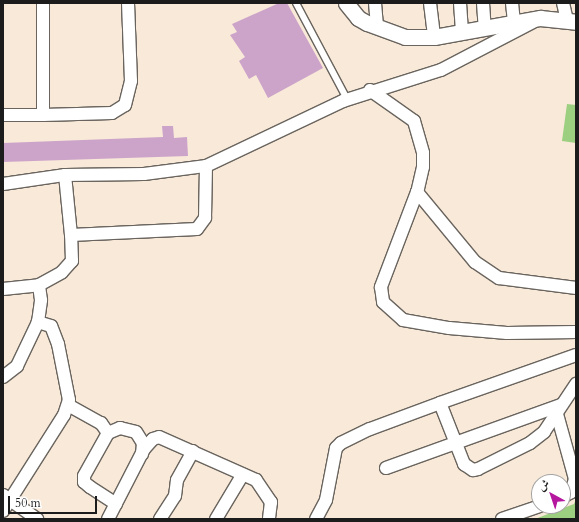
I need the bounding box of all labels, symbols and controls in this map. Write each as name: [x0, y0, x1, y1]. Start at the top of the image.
north arrow: [531, 474, 571, 514]
text: ش: [535, 476, 553, 494]
scale bar: [10, 488, 99, 514]
text: 50 m: [15, 495, 41, 511]

